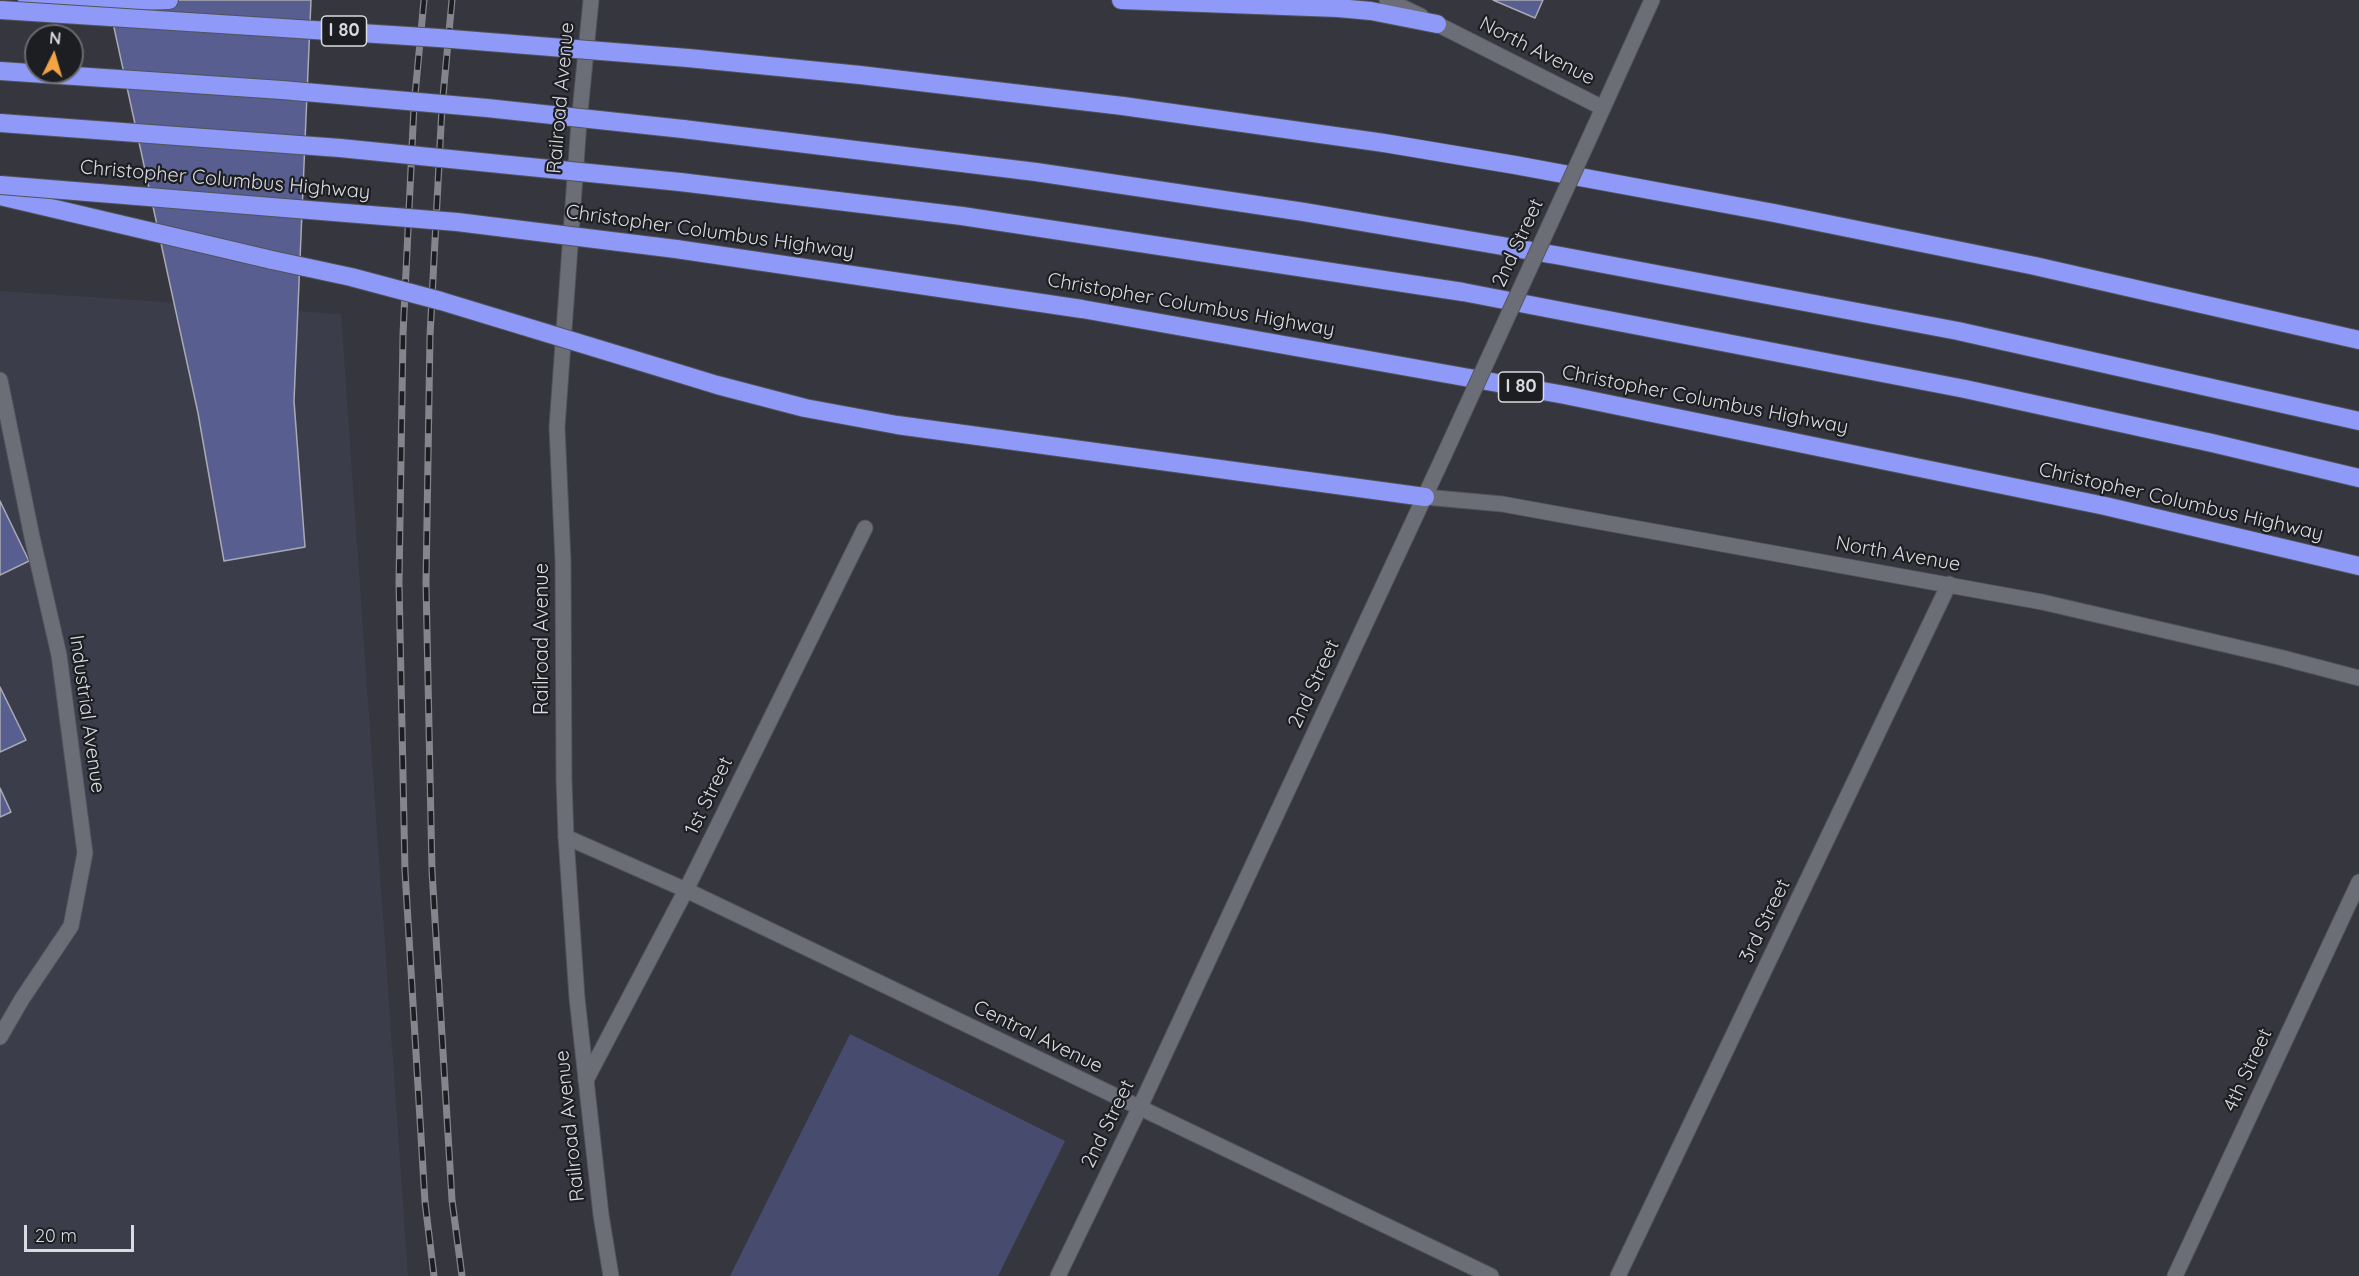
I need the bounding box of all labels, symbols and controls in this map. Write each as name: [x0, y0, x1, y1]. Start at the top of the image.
street label: North Avenue: [1475, 12, 1599, 90]
road number: I 80: [322, 16, 366, 46]
street label: Railroad Avenue: [542, 21, 580, 175]
north arrow: [24, 24, 84, 84]
text: N: [49, 28, 62, 49]
street label: Christopher Columbus Highway: [79, 155, 371, 205]
street label: 2nd Street: [1487, 195, 1549, 291]
street label: Christopher Columbus Highway: [564, 200, 856, 264]
street label: Christopher Columbus Highway: [1046, 268, 1336, 342]
street label: Christopher Columbus Highway: [1560, 360, 1850, 440]
road number: I 80: [1498, 372, 1544, 402]
street label: Christopher Columbus Highway: [2036, 458, 2326, 546]
street label: North Avenue: [1834, 531, 1962, 577]
street label: Railroad Avenue: [530, 563, 554, 715]
street label: Industrial Avenue: [64, 634, 110, 794]
street label: 2nd Street: [1283, 636, 1345, 732]
street label: 1st Street: [680, 753, 738, 839]
street label: 3rd Street: [1734, 875, 1796, 967]
street label: Central Avenue: [969, 995, 1107, 1079]
street label: 4th Street: [2218, 1025, 2278, 1115]
street label: Railroad Avenue: [550, 1049, 590, 1203]
street label: 2nd Street: [1076, 1076, 1140, 1172]
scale bar: [27, 1213, 136, 1251]
text: 20 m: [35, 1224, 77, 1247]

